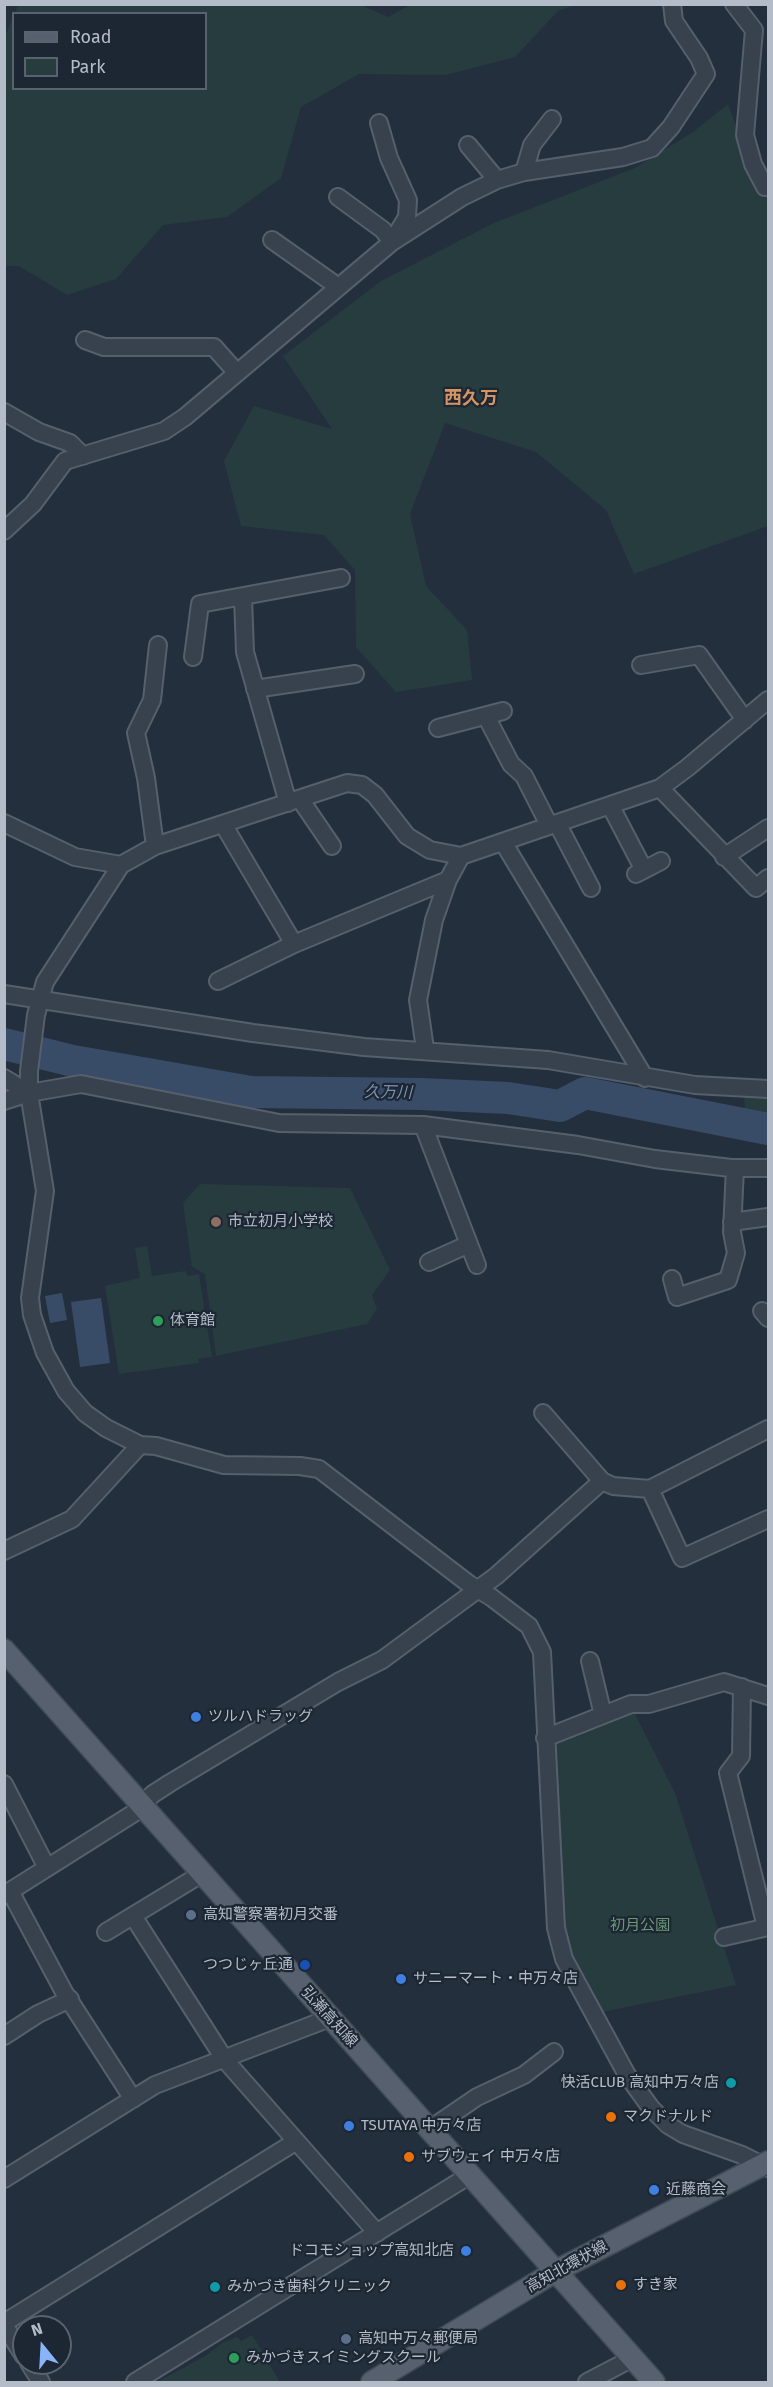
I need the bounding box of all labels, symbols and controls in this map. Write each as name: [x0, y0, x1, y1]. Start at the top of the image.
legend: [12, 12, 207, 90]
text: Road: [70, 26, 112, 48]
text: Park: [70, 56, 105, 78]
district label: 西久万: [444, 388, 498, 410]
water label: 久万川: [364, 1083, 412, 1103]
place label: 市立初月小学校: [228, 1213, 333, 1231]
marker: 市立初月小学校: [209, 1215, 223, 1229]
place label: 体育館: [170, 1312, 215, 1330]
marker: 体育館: [151, 1314, 165, 1328]
place label: ツルハドラッグ: [208, 1708, 313, 1726]
marker: ツルハドラッグ: [189, 1710, 203, 1724]
place label: 高知警察署初月交番: [203, 1906, 338, 1924]
marker: 高知警察署初月交番: [184, 1908, 198, 1922]
park label: 初月公園: [610, 1917, 670, 1935]
place label: つつじヶ丘通: [203, 1956, 293, 1974]
marker: つつじヶ丘通: [298, 1958, 312, 1972]
place label: サニーマート・中万々店: [413, 1970, 578, 1988]
marker: サニーマート・中万々店: [394, 1972, 408, 1986]
street label: 弘瀬高知線: [297, 1983, 361, 2051]
place label: 快活CLUB 高知中万々店: [560, 2074, 719, 2092]
marker: 快活CLUB 高知中万々店: [724, 2076, 738, 2090]
place label: マクドナルド: [623, 2108, 713, 2126]
marker: マクドナルド: [604, 2110, 618, 2124]
place label: TSUTAYA 中万々店: [361, 2117, 482, 2135]
marker: TSUTAYA 中万々店: [342, 2119, 356, 2133]
place label: サブウェイ 中万々店: [421, 2148, 560, 2166]
marker: サブウェイ 中万々店: [402, 2150, 416, 2164]
place label: 近藤商会: [666, 2181, 726, 2199]
marker: 近藤商会: [647, 2183, 661, 2197]
street label: 高知北環状線: [523, 2237, 611, 2297]
place label: ドコモショップ高知北店: [289, 2242, 454, 2260]
marker: ドコモショップ高知北店: [459, 2244, 473, 2258]
place label: すき家: [633, 2276, 678, 2294]
place label: みかづき歯科クリニック: [227, 2278, 392, 2296]
marker: すき家: [614, 2278, 628, 2292]
marker: みかづき歯科クリニック: [208, 2280, 222, 2294]
north arrow: [12, 2315, 72, 2375]
text: N: [29, 2319, 45, 2340]
place label: 高知中万々郵便局: [358, 2330, 478, 2348]
marker: 高知中万々郵便局: [339, 2332, 353, 2346]
place label: みかづきスイミングスクール: [246, 2349, 441, 2367]
marker: みかづきスイミングスクール: [227, 2351, 241, 2365]

